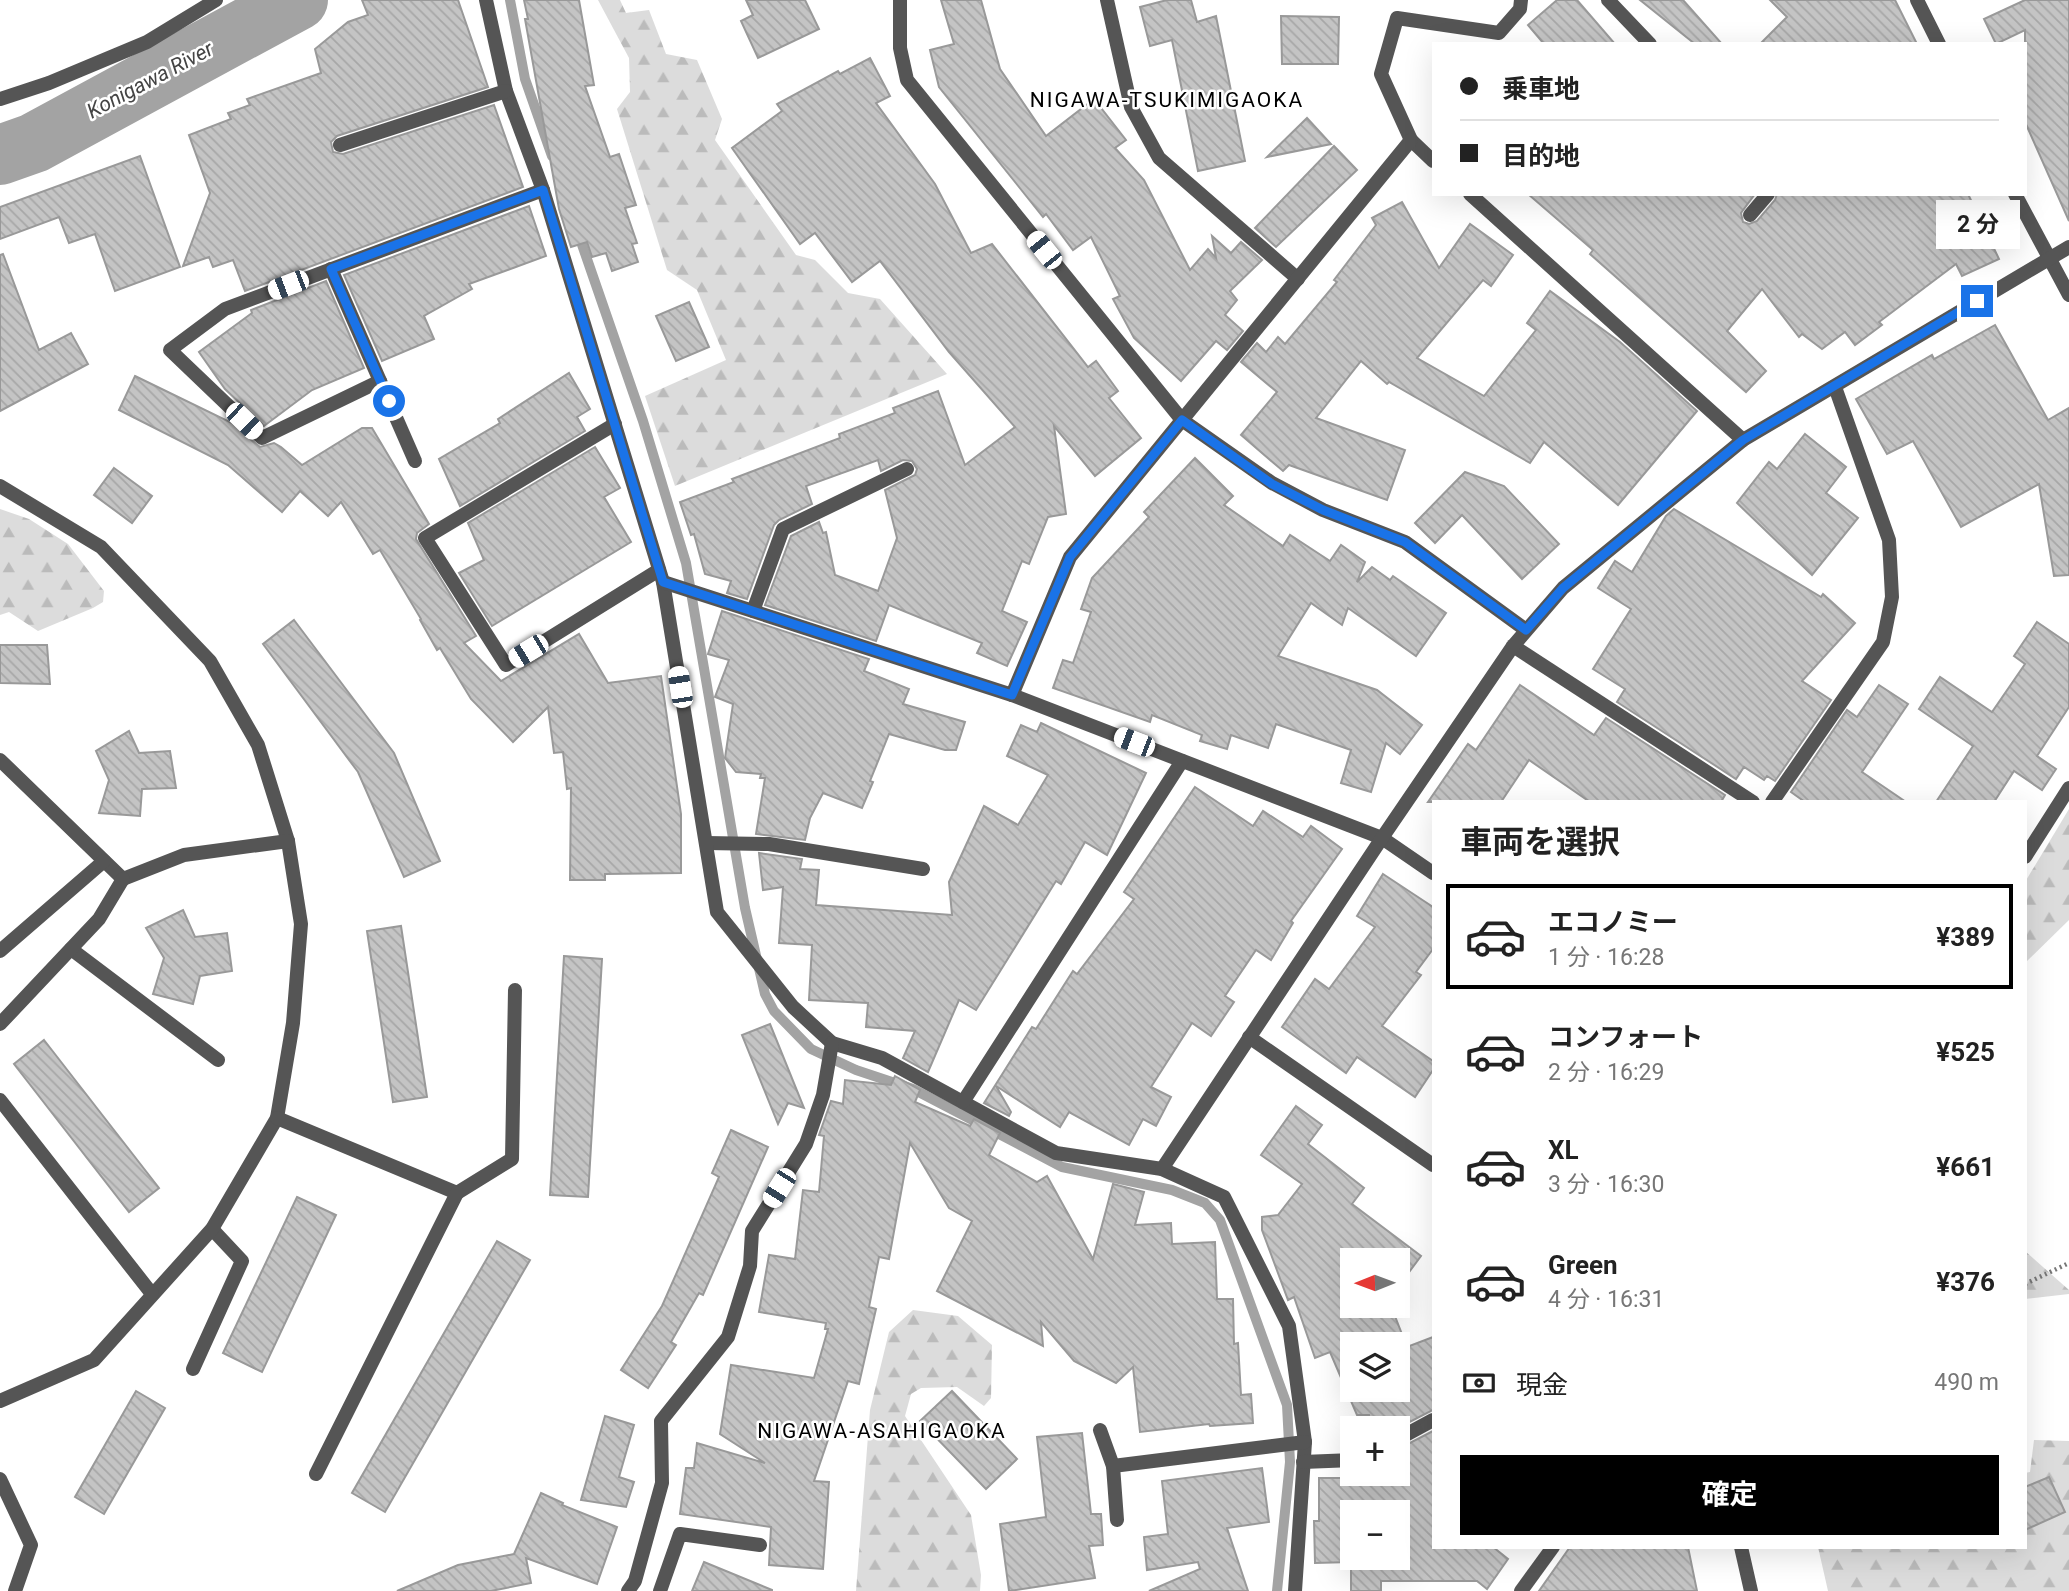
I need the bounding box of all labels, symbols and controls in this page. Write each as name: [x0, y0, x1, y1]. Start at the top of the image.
water label: Konigawa River: [83, 36, 218, 123]
text: 乗車地: [1502, 74, 1580, 104]
district label: NIGAWA-TSUKIMIGAOKA: [1030, 88, 1304, 112]
text: 目的地: [1502, 141, 1580, 171]
callout: 2 分: [1935, 200, 2019, 248]
text: 2 分: [1957, 211, 1999, 238]
car: [1023, 227, 1066, 273]
car: [265, 268, 312, 302]
route end: [1961, 285, 1993, 317]
route start: [373, 385, 405, 417]
car: [222, 399, 267, 443]
car: [505, 631, 552, 671]
car: [667, 665, 694, 709]
car: [1111, 725, 1158, 759]
text: 車両を選択: [1460, 823, 1620, 861]
icon: car: [1464, 905, 1527, 968]
text: エコノミー: [1548, 907, 1678, 937]
text: ¥389: [1936, 922, 1995, 952]
text: 1 分 · 16:28: [1548, 944, 1664, 971]
icon: car: [1464, 1020, 1527, 1083]
text: コンフォート: [1548, 1022, 1703, 1052]
text: ¥525: [1936, 1037, 1995, 1067]
text: 2 分 · 16:29: [1548, 1059, 1664, 1086]
icon: car: [1464, 1135, 1527, 1198]
text: XL: [1548, 1135, 1579, 1165]
text: ¥661: [1936, 1152, 1995, 1182]
car: [759, 1165, 800, 1211]
text: 3 分 · 16:30: [1548, 1171, 1664, 1198]
north arrow: [1340, 1248, 1410, 1318]
map controls: [1340, 1248, 1410, 1570]
icon: car: [1464, 1250, 1527, 1313]
text: Green: [1548, 1250, 1618, 1280]
text: ¥376: [1936, 1267, 1995, 1297]
text: 4 分 · 16:31: [1548, 1286, 1664, 1313]
button: layers: [1340, 1332, 1410, 1402]
icon: cash: [1460, 1364, 1498, 1402]
text: 490 m: [1934, 1369, 1999, 1396]
text: 現金: [1516, 1370, 1568, 1400]
button: +: [1340, 1416, 1410, 1486]
district label: NIGAWA-ASAHIGAOKA: [757, 1419, 1007, 1443]
button: 確定: [1460, 1455, 1999, 1535]
button: −: [1340, 1500, 1410, 1570]

